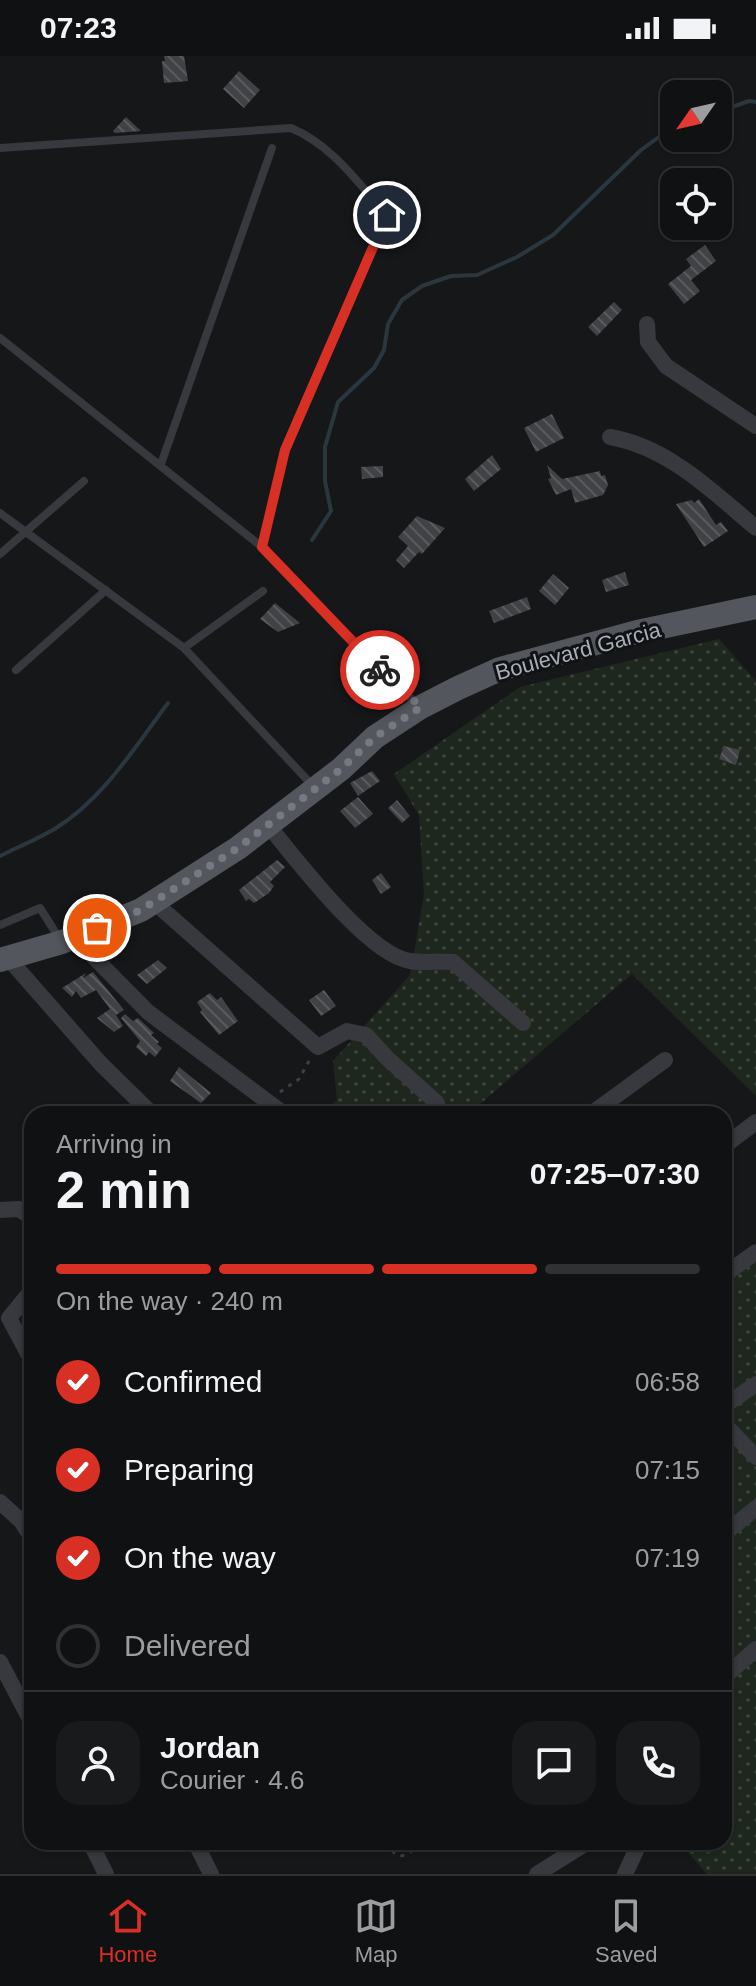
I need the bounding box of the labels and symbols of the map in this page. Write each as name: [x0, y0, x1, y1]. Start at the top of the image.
north arrow: [660, 80, 732, 152]
pin: [353, 181, 421, 249]
street label: Boulevard Garcia: [493, 617, 664, 685]
courier: [340, 630, 420, 710]
pin: [63, 894, 131, 962]

